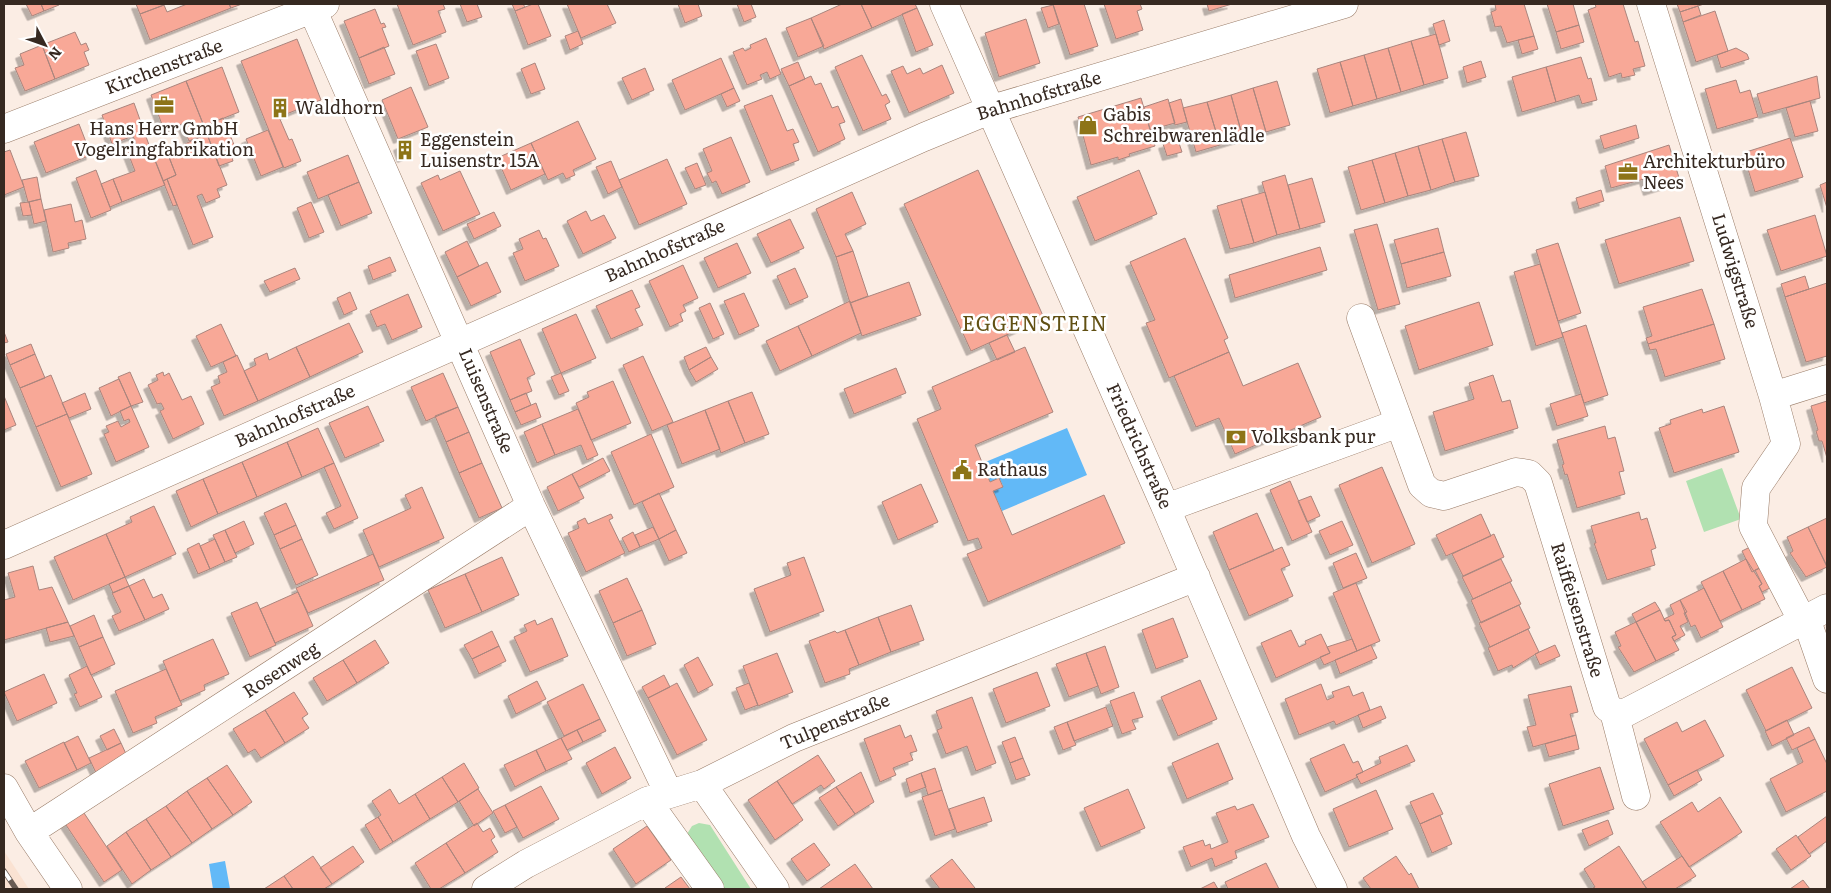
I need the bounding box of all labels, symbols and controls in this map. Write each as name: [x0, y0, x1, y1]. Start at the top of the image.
north arrow: [20, 20, 70, 70]
street label: Kirchenstraße: [101, 31, 226, 100]
text: N: [44, 43, 67, 65]
street label: Bahnhofstraße: [973, 63, 1104, 126]
place label: Waldhorn: [295, 93, 384, 120]
office icon: Hans Herr GmbH Vogelringfabrikation: [153, 94, 175, 116]
building icon: Waldhorn: [269, 97, 291, 119]
place label: Gabis Schreibwarenlädle: [1103, 100, 1264, 148]
place label: Hans Herr GmbH Vogelringfabrikation: [74, 114, 254, 162]
shop icon: Gabis Schreibwarenlädle: [1077, 114, 1099, 136]
place label: Eggenstein Luisenstr. 15A: [420, 125, 539, 173]
building icon: Eggenstein Luisenstr. 15A: [394, 139, 416, 161]
place label: Architekturbüro Nees: [1643, 147, 1785, 195]
office icon: Architekturbüro Nees: [1617, 161, 1639, 183]
street label: Ludwigstraße: [1706, 210, 1767, 331]
street label: Bahnhofstraße: [600, 211, 729, 288]
district label: EGGENSTEIN: [962, 307, 1108, 337]
street label: Luisenstraße: [453, 344, 522, 457]
street label: Bahnhofstraße: [230, 376, 359, 453]
street label: Friedrichstraße: [1101, 378, 1180, 513]
place label: Volksbank pur: [1251, 422, 1376, 449]
bank icon: Volksbank pur: [1225, 426, 1247, 448]
place label: Rathaus: [977, 455, 1047, 482]
public building icon: Rathaus: [951, 459, 973, 481]
street label: Raiffeisenstraße: [1545, 539, 1612, 681]
street label: Rosenweg: [237, 634, 324, 703]
street label: Tulpenstraße: [775, 685, 893, 756]

